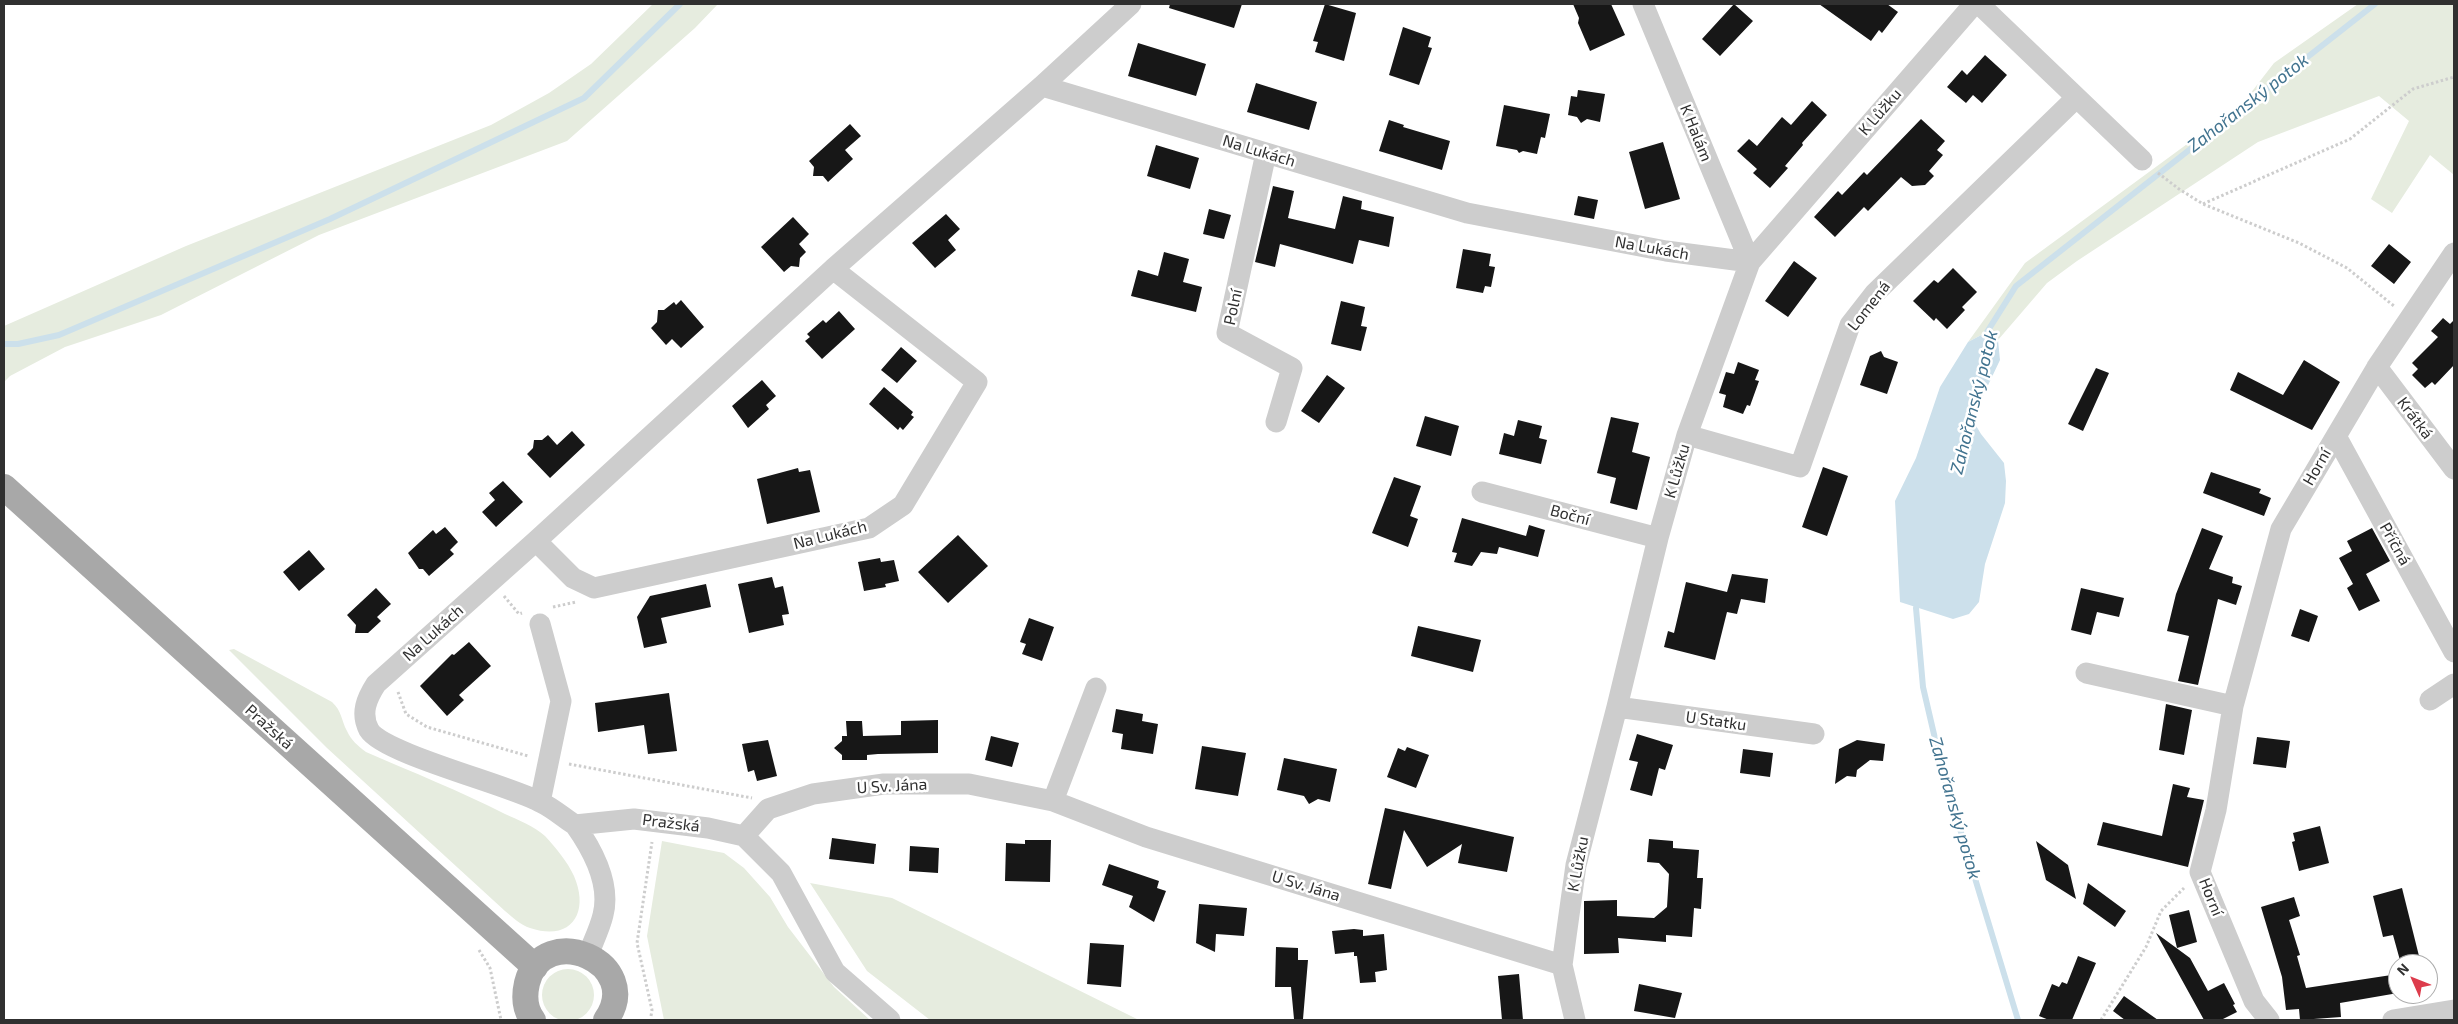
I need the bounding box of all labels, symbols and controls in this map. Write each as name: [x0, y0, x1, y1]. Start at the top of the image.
water label: Zahořanský potok: [2183, 49, 2313, 157]
street label: K Lůžku: [1854, 85, 1906, 139]
street label: K Halám: [1676, 102, 1716, 164]
street label: Na Lukách: [1220, 131, 1298, 171]
street label: Na Lukách: [1613, 232, 1691, 264]
street label: Lomená: [1844, 277, 1894, 335]
street label: Polní: [1220, 287, 1246, 327]
water label: Zahořanský potok: [1946, 328, 2002, 476]
street label: Krátká: [2393, 393, 2437, 443]
street label: K Lůžku: [1660, 442, 1694, 500]
street label: Horní: [2299, 445, 2335, 489]
street label: Boční: [1548, 501, 1592, 529]
street label: Na Lukách: [791, 517, 869, 553]
street label: Příčná: [2376, 519, 2414, 569]
street label: Na Lukách: [399, 601, 467, 665]
street label: Pražská: [241, 701, 297, 753]
street label: U Statku: [1684, 707, 1748, 735]
water label: Zahořanský potok: [1924, 734, 1986, 882]
street label: U Sv. Jána: [856, 775, 928, 797]
street label: Pražská: [641, 810, 701, 836]
street label: K Lůžku: [1563, 835, 1593, 893]
street label: U Sv. Jána: [1269, 866, 1343, 906]
street label: Horní: [2195, 875, 2227, 919]
north arrow: [2388, 954, 2438, 1004]
text: N: [2393, 959, 2412, 978]

